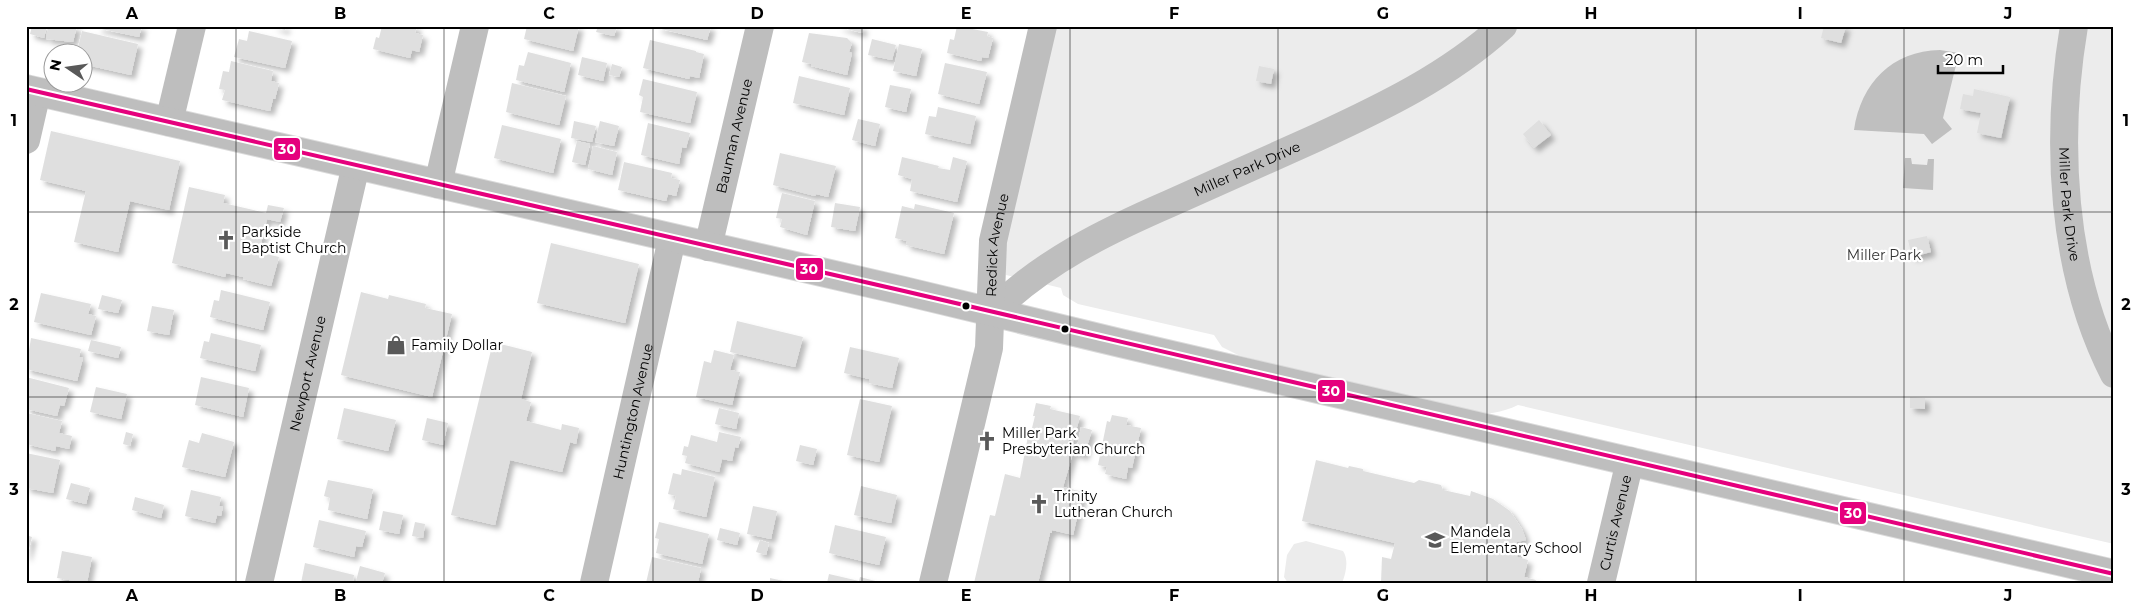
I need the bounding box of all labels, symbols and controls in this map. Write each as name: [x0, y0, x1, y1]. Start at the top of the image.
text: A: [125, 4, 139, 23]
text: B: [334, 4, 346, 23]
text: C: [543, 4, 555, 23]
text: D: [750, 4, 764, 23]
text: E: [961, 4, 971, 23]
text: F: [1169, 4, 1179, 23]
text: G: [1377, 4, 1389, 23]
text: H: [1585, 4, 1597, 23]
text: I: [1797, 4, 1803, 23]
text: J: [2003, 4, 2012, 23]
north arrow: [42, 42, 92, 92]
scale bar: [1938, 42, 2002, 74]
text: 20 m: [1945, 50, 1983, 69]
text: N: [45, 58, 65, 73]
street label: Bauman Avenue: [712, 77, 756, 195]
text: 1: [11, 111, 17, 130]
text: 1: [2123, 111, 2129, 130]
line badge: 30: [273, 137, 301, 161]
street label: Miller Park Drive: [1191, 137, 1303, 201]
text: 30: [277, 140, 296, 158]
street label: Miller Park Drive: [2055, 147, 2084, 263]
street label: Redick Avenue: [982, 192, 1013, 297]
place label: Parkside Baptist Church: [241, 223, 346, 257]
church icon: Parkside Baptist Church: [215, 229, 237, 251]
park label: Miller Park: [1847, 246, 1922, 264]
line badge: 30: [795, 257, 824, 281]
text: 30: [799, 260, 818, 278]
text: 2: [9, 295, 19, 314]
text: 2: [2121, 295, 2131, 314]
unlabelled marker: [961, 301, 971, 311]
street label: Newport Avenue: [285, 314, 330, 433]
unlabelled marker: [1060, 324, 1070, 334]
shop icon: Family Dollar: [385, 334, 407, 356]
place label: Family Dollar: [411, 336, 504, 354]
street label: Huntington Avenue: [609, 342, 657, 481]
line badge: 30: [1317, 379, 1346, 403]
text: 30: [1321, 382, 1340, 400]
place label: Miller Park Presbyterian Church: [1002, 424, 1145, 458]
church icon: Miller Park Presbyterian Church: [976, 430, 998, 452]
street label: Curtis Avenue: [1595, 473, 1635, 572]
text: 3: [8, 480, 19, 499]
text: 3: [2120, 480, 2131, 499]
place label: Trinity Lutheran Church: [1054, 487, 1173, 521]
church icon: Trinity Lutheran Church: [1028, 493, 1050, 515]
line badge: 30: [1839, 501, 1867, 525]
text: 30: [1843, 504, 1862, 522]
place label: Mandela Elementary School: [1450, 523, 1582, 557]
school or university icon: Mandela Elementary School: [1424, 529, 1446, 551]
text: A: [125, 586, 139, 605]
text: B: [334, 586, 346, 605]
text: C: [543, 586, 555, 605]
text: D: [750, 586, 764, 605]
text: E: [961, 586, 971, 605]
text: F: [1169, 586, 1179, 605]
text: G: [1377, 586, 1389, 605]
text: H: [1585, 586, 1597, 605]
text: I: [1797, 586, 1803, 605]
text: J: [2003, 586, 2012, 605]

